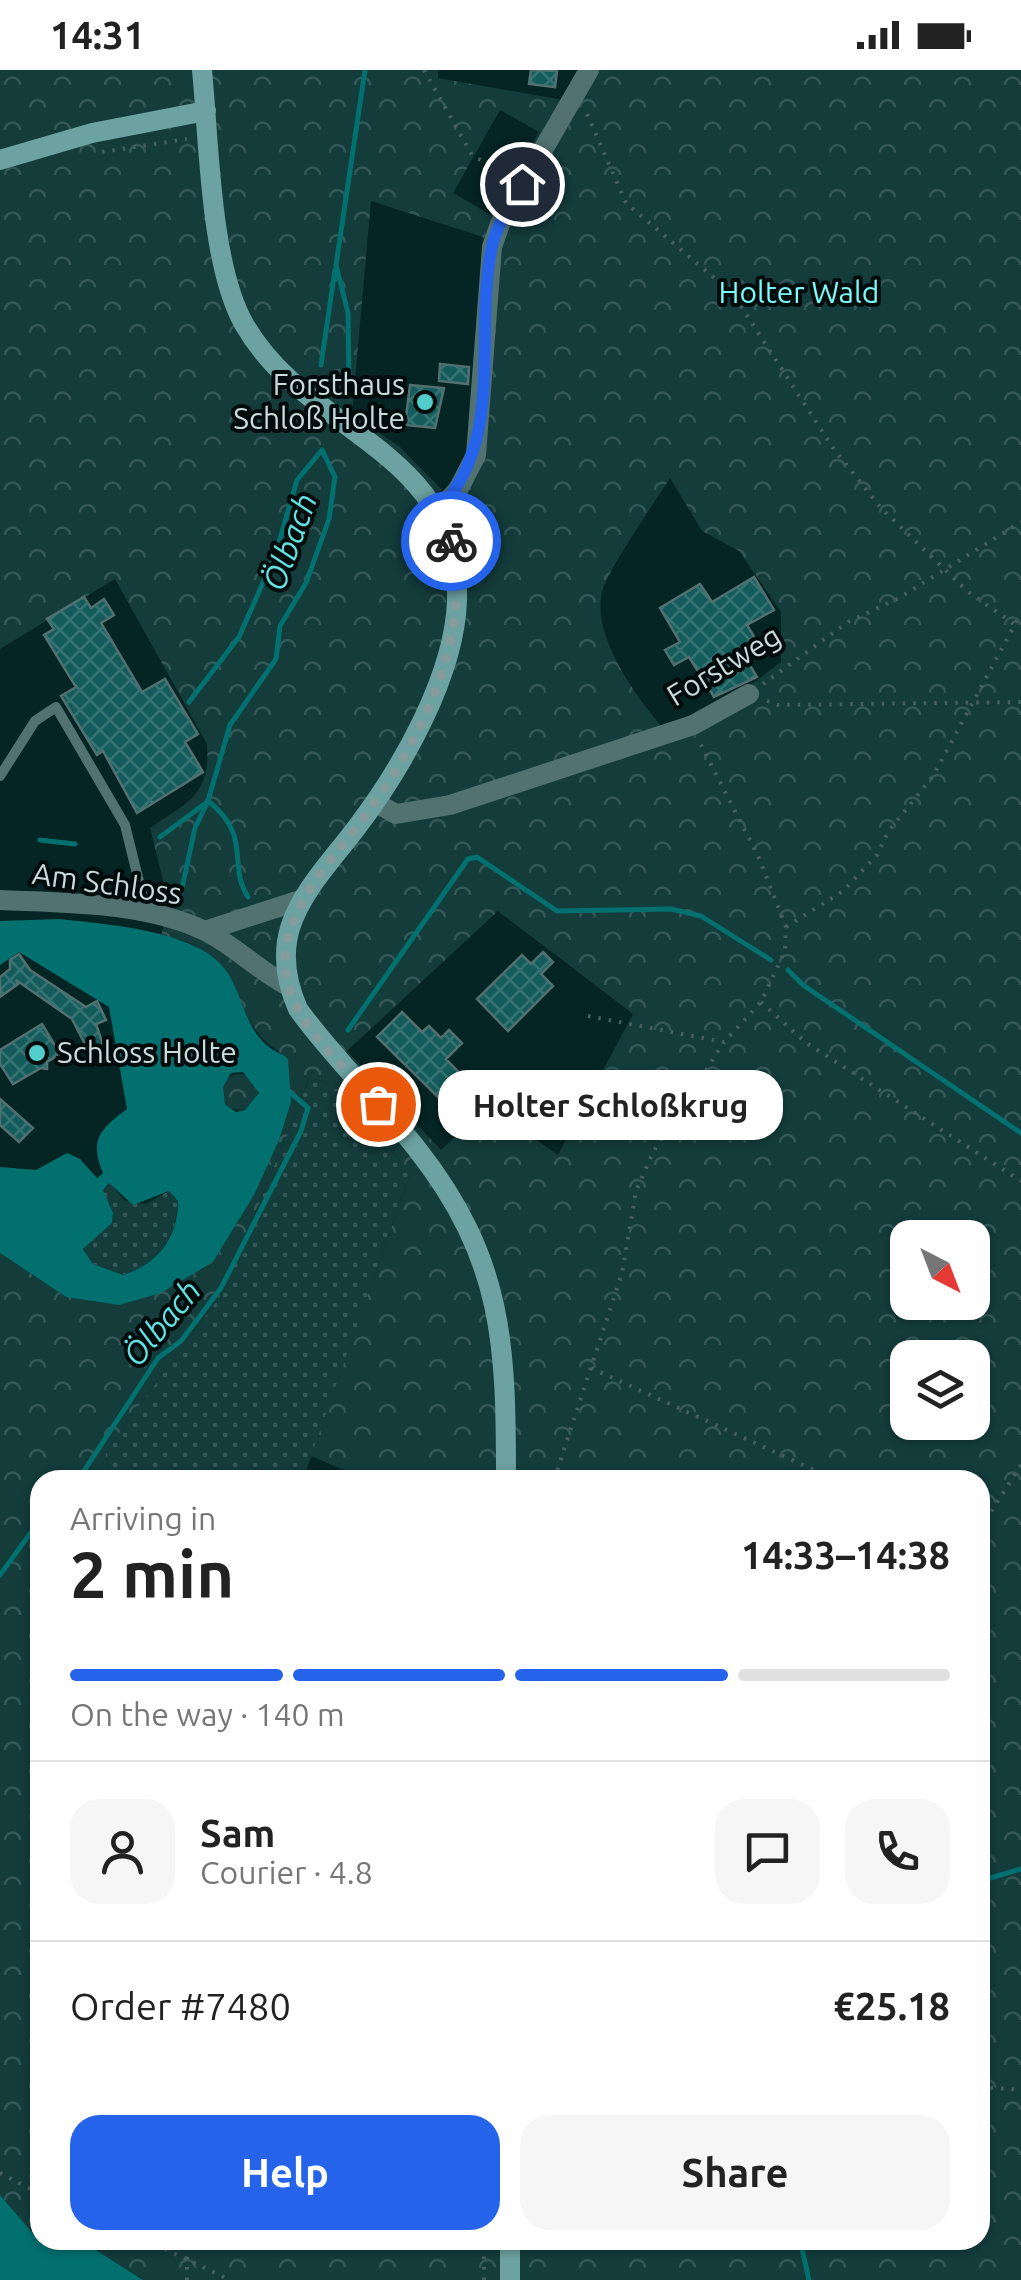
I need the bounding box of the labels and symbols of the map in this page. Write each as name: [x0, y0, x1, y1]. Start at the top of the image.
pin: [480, 142, 565, 227]
park label: Holter Wald: [719, 275, 879, 309]
place label: Forsthaus Schloß Holte: [233, 367, 405, 435]
marker: Forsthaus Schloß Holte: [414, 391, 436, 413]
water label: Ölbach: [255, 488, 323, 595]
courier: [401, 491, 501, 591]
street label: Forstweg: [660, 618, 786, 712]
street label: Am Schloss: [30, 856, 184, 910]
place label: Schloss Holte: [57, 1035, 237, 1069]
marker: Schloss Holte: [26, 1042, 48, 1064]
pin: [336, 1062, 421, 1147]
callout: Holter Schloßkrug: [438, 1069, 783, 1139]
north arrow: [890, 1220, 990, 1320]
water label: Ölbach: [115, 1272, 207, 1373]

